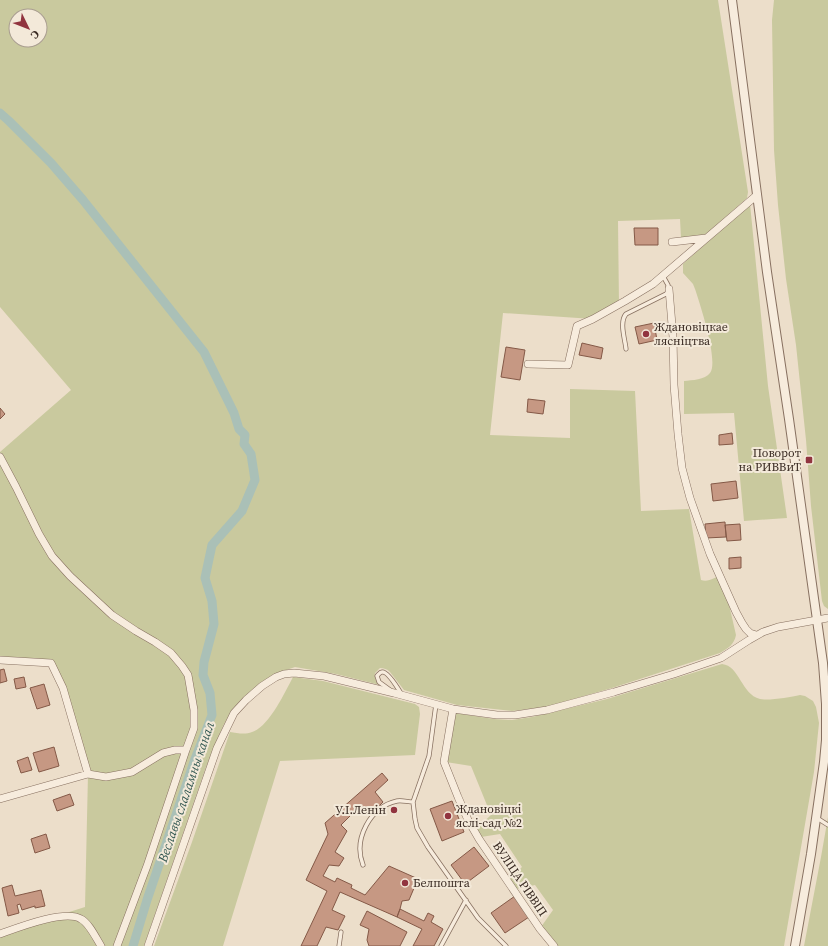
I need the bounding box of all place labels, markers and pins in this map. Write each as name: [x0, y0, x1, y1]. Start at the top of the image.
place label: Ждановіцкае лясніцтва: [654, 319, 728, 349]
marker: Ждановіцкае лясніцтва: [641, 329, 651, 339]
place label: Поворот на РИВВиТ: [739, 445, 802, 475]
marker: Поворот на РИВВиТ: [804, 455, 814, 465]
place label: Ждановіцкі яслі-сад №2: [456, 801, 522, 831]
place label: У.І.Ленін: [335, 802, 386, 818]
marker: У.І.Ленін: [389, 805, 399, 815]
marker: Ждановіцкі яслі-сад №2: [443, 811, 453, 821]
place label: Белпошта: [413, 875, 471, 891]
marker: Белпошта: [400, 878, 410, 888]

